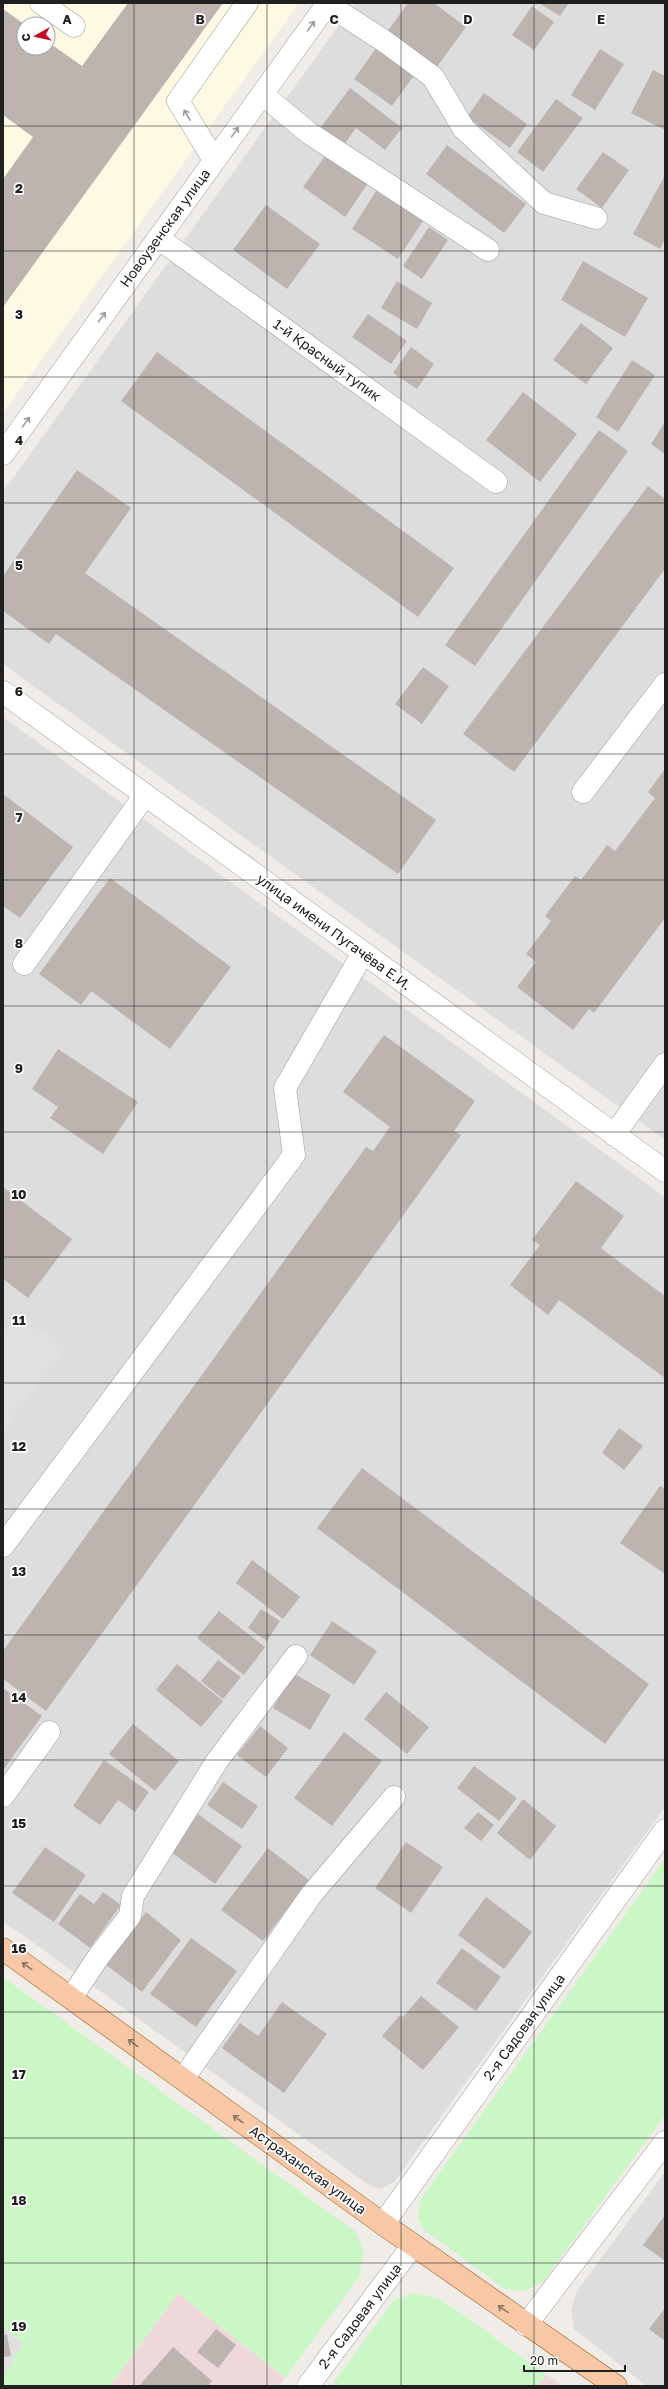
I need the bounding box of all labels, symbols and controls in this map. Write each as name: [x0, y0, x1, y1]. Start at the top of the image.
text: A: [62, 11, 72, 27]
text: B: [195, 11, 205, 27]
text: C: [329, 11, 339, 27]
text: D: [463, 11, 473, 27]
text: E: [597, 11, 605, 27]
north arrow: [16, 16, 56, 56]
one-way arrow: [307, 21, 315, 32]
text: С: [19, 33, 33, 42]
one-way arrow: [182, 109, 190, 121]
one-way arrow: [231, 127, 239, 138]
street label: Новоузенская улица: [116, 165, 213, 290]
text: 2: [15, 180, 23, 196]
text: 3: [15, 306, 23, 322]
one-way arrow: [97, 312, 106, 323]
street label: 1-й Красный тупик: [270, 315, 384, 404]
one-way arrow: [22, 417, 30, 428]
text: 4: [15, 432, 23, 448]
text: 5: [15, 557, 23, 573]
text: 6: [15, 683, 23, 699]
text: 7: [15, 809, 23, 825]
street label: улица имени Пугачёва Е.И.: [254, 870, 415, 993]
text: 8: [15, 935, 23, 951]
text: 9: [15, 1060, 23, 1076]
text: 10: [11, 1186, 27, 1202]
text: 11: [12, 1312, 26, 1328]
text: 12: [12, 1438, 26, 1454]
text: 13: [12, 1563, 26, 1579]
text: 14: [12, 1689, 26, 1705]
text: 15: [12, 1815, 26, 1831]
text: 16: [12, 1940, 26, 1956]
one-way arrow: [22, 1962, 33, 1970]
street label: 2-я Садовая улица: [479, 1970, 568, 2083]
one-way arrow: [127, 2038, 138, 2047]
text: 17: [12, 2066, 26, 2082]
one-way arrow: [233, 2115, 244, 2123]
street label: Астраханская улица: [247, 2122, 370, 2218]
text: 18: [11, 2192, 27, 2208]
street label: 2-я Садовая улица: [314, 2260, 405, 2372]
one-way arrow: [498, 2305, 509, 2313]
text: 19: [12, 2318, 26, 2334]
scale bar: [524, 2347, 625, 2373]
text: 20 m: [530, 2353, 558, 2368]

